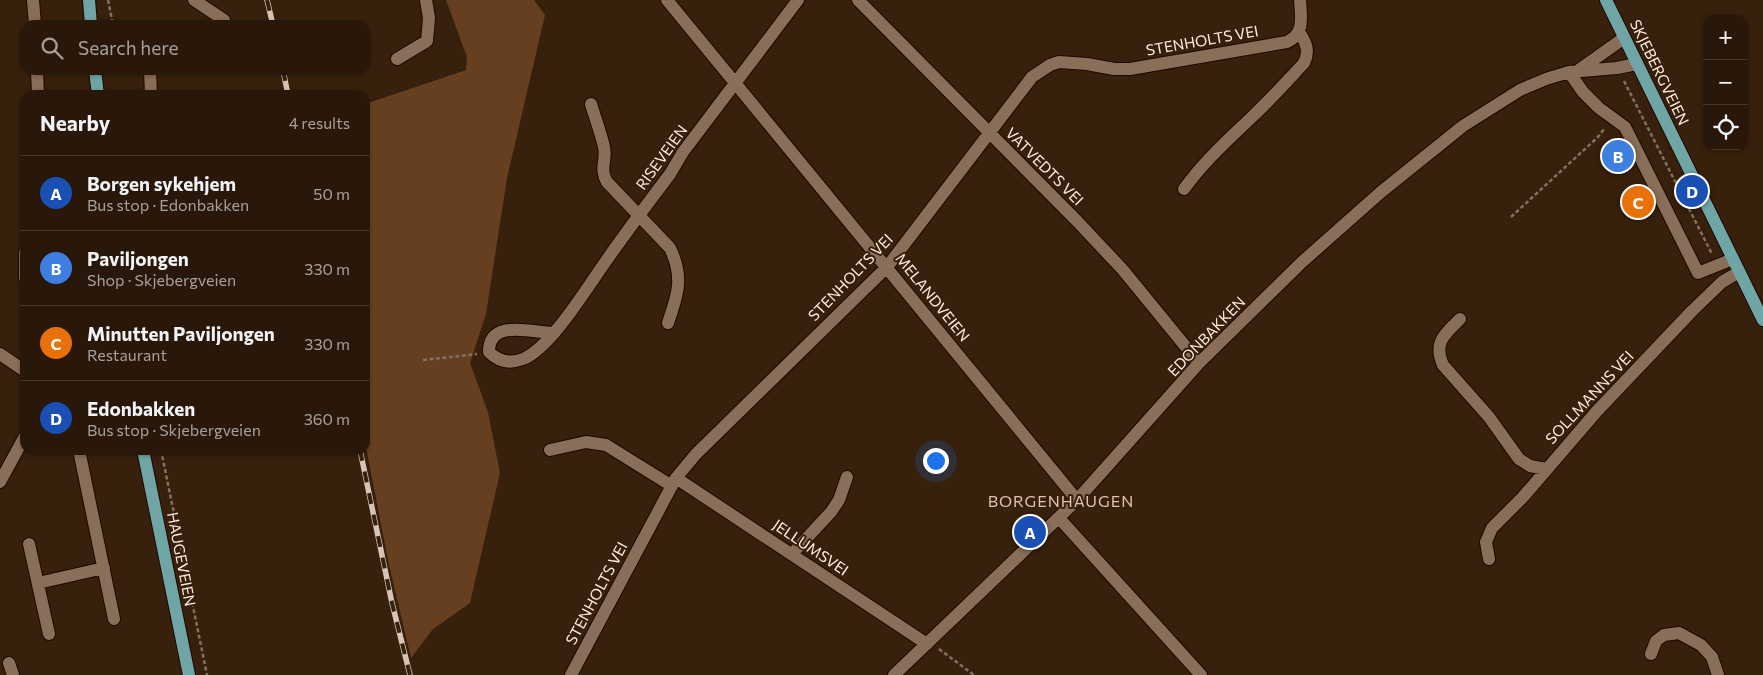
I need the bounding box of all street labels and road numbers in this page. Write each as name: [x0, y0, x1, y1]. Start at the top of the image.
street label: SKJEBERGVEIEN: [1627, 16, 1693, 128]
street label: STENHOLTS VEI: [1144, 21, 1260, 59]
street label: RISEVEIEN: [632, 121, 690, 193]
street label: VATVEDTS VEI: [1002, 123, 1088, 209]
street label: STENHOLTS VEI: [804, 230, 896, 324]
street label: MELANDVEIEN: [892, 249, 974, 345]
street label: EDONBAKKEN: [1163, 292, 1249, 380]
street label: SOLLMANNS VEI: [1541, 347, 1637, 447]
street label: HAUGEVEIEN: [164, 510, 200, 608]
street label: JELLUMSVEI: [770, 515, 852, 579]
street label: STENHOLTS VEI: [561, 539, 631, 647]

